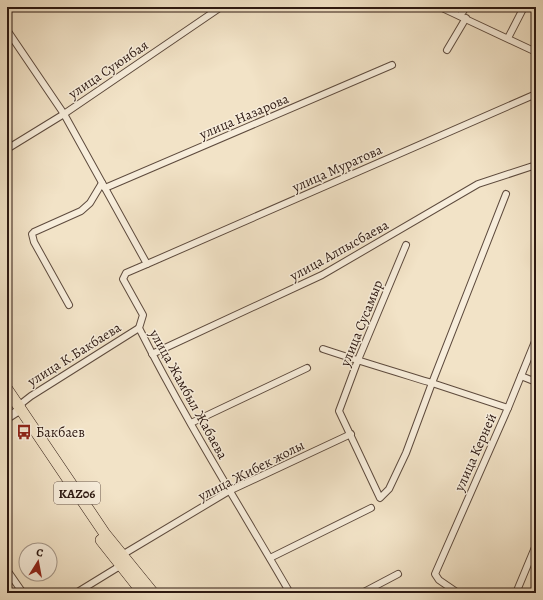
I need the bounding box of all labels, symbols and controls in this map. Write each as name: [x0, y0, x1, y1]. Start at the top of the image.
street label: улица Суюнбая: [64, 36, 152, 104]
street label: улица Назарова: [196, 89, 292, 144]
street label: улица Муратова: [288, 140, 386, 197]
street label: улица Алпысбаева: [286, 215, 393, 286]
street label: улица Сусамыр: [335, 277, 387, 370]
street label: улица К.Бакбаева: [23, 318, 125, 391]
street label: улица Жамбыл Жабаева: [144, 325, 232, 463]
street label: улица Керней: [449, 410, 501, 495]
bus stop icon: Бакбаев: [15, 423, 33, 441]
place label: Бакбаев: [36, 423, 85, 442]
street label: улица Жибек жолы: [194, 435, 308, 506]
road number: KАZ06: [54, 482, 100, 504]
north arrow: [18, 542, 58, 582]
text: С: [35, 545, 45, 561]

